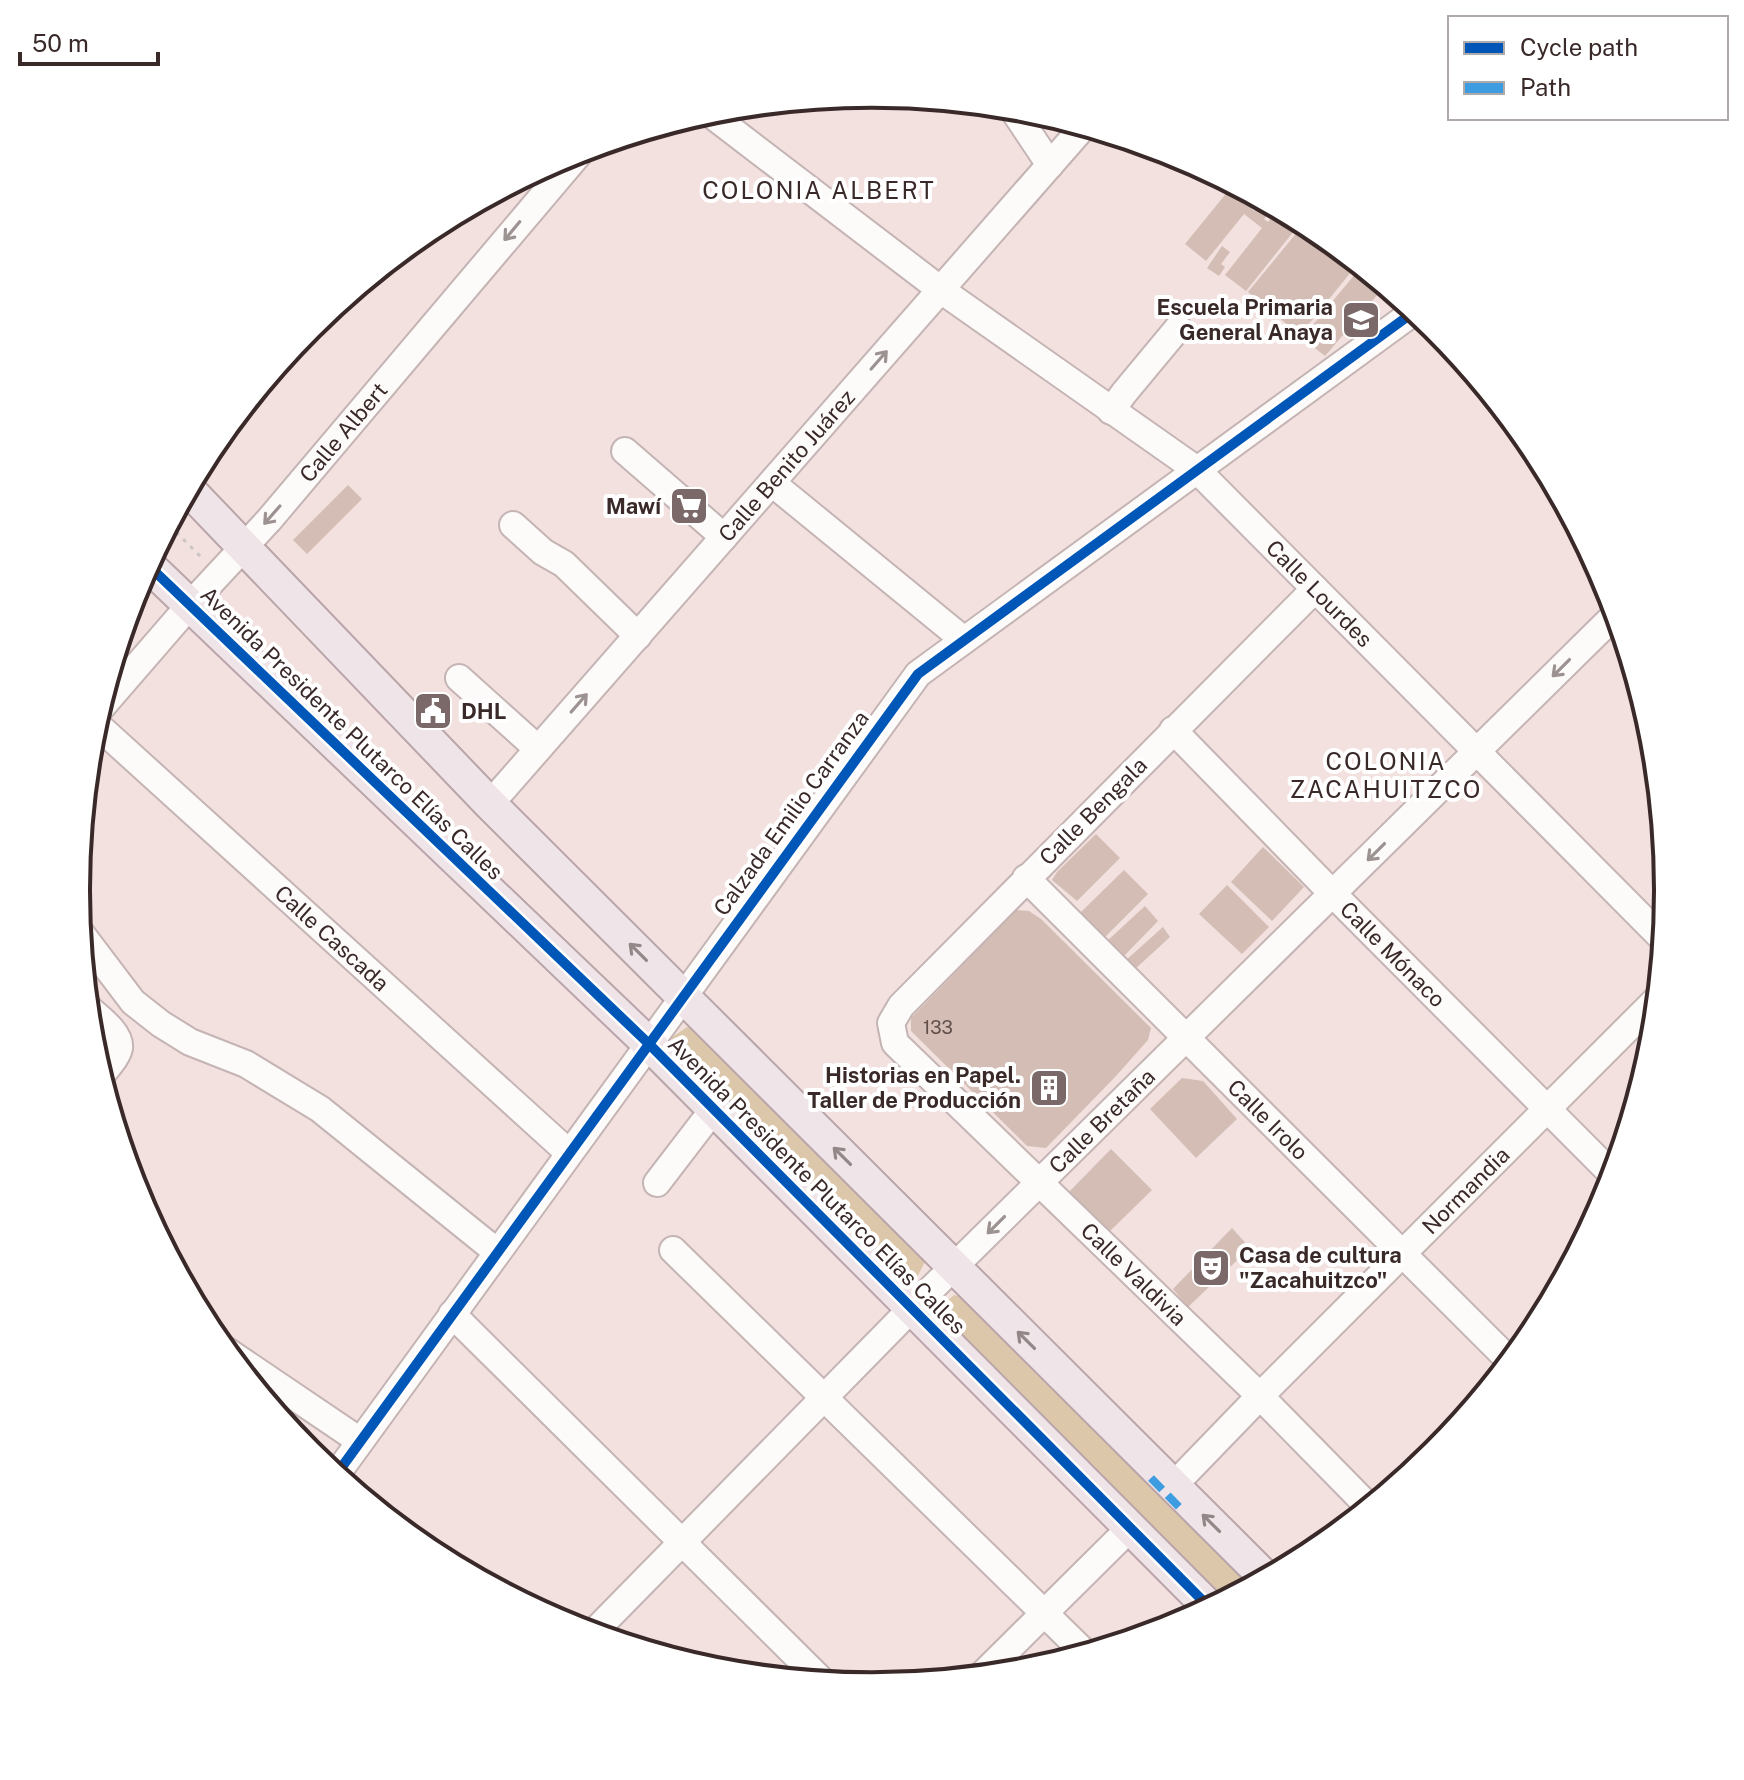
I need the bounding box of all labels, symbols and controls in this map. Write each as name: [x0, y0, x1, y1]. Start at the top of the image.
scale bar: [20, 16, 158, 66]
legend: [1448, 16, 1728, 120]
text: 50 m: [32, 29, 89, 57]
text: Cycle path: [1520, 33, 1638, 61]
text: Path: [1520, 73, 1571, 101]
district label: COLONIA ALBERT: [702, 176, 936, 204]
one-way arrow: [503, 220, 521, 241]
place label: Escuela Primaria General Anaya: [1156, 294, 1333, 345]
school or university icon: Escuela Primaria General Anaya: [1340, 299, 1382, 341]
one-way arrow: [870, 351, 888, 371]
street label: Calle Albert: [294, 377, 393, 487]
street label: Calle Benito Juárez: [713, 384, 860, 547]
supermarket icon: Mawí: [668, 485, 710, 527]
place label: Mawí: [606, 493, 662, 519]
one-way arrow: [263, 505, 281, 525]
street label: Calle Lourdes: [1261, 534, 1378, 652]
street label: Avenida Presidente Plutarco Elías Calles: [195, 581, 509, 885]
one-way arrow: [1551, 658, 1571, 678]
public building icon: DHL: [412, 690, 454, 732]
one-way arrow: [569, 694, 587, 714]
place label: DHL: [461, 698, 507, 724]
street label: Calzada Emilio Carranza: [708, 706, 874, 920]
district label: COLONIA ZACAHUITZCO: [1290, 747, 1482, 803]
street label: Calle Bengala: [1034, 752, 1152, 870]
one-way arrow: [1366, 842, 1386, 861]
street label: Calle Cascada: [270, 880, 394, 996]
street label: Calle Mónaco: [1335, 896, 1451, 1012]
one-way arrow: [629, 943, 648, 962]
house number: 133: [923, 1017, 953, 1038]
street label: Avenida Presidente Plutarco Elías Calles: [663, 1031, 971, 1339]
place label: Historias en Papel. Taller de Producción: [807, 1062, 1021, 1113]
street label: Calle Bretaña: [1044, 1063, 1160, 1179]
building icon: Historias en Papel. Taller de Producción: [1028, 1067, 1070, 1109]
street label: Calle Irolo: [1222, 1074, 1314, 1165]
street label: Normandia: [1417, 1141, 1515, 1239]
one-way arrow: [833, 1147, 852, 1166]
one-way arrow: [987, 1215, 1006, 1234]
street label: Calle Valdivia: [1076, 1217, 1192, 1331]
place label: Casa de cultura "Zacahuitzco": [1239, 1242, 1402, 1293]
theatre icon: Casa de cultura "Zacahuitzco": [1190, 1247, 1232, 1289]
one-way arrow: [1016, 1330, 1036, 1349]
one-way arrow: [1202, 1514, 1221, 1533]

